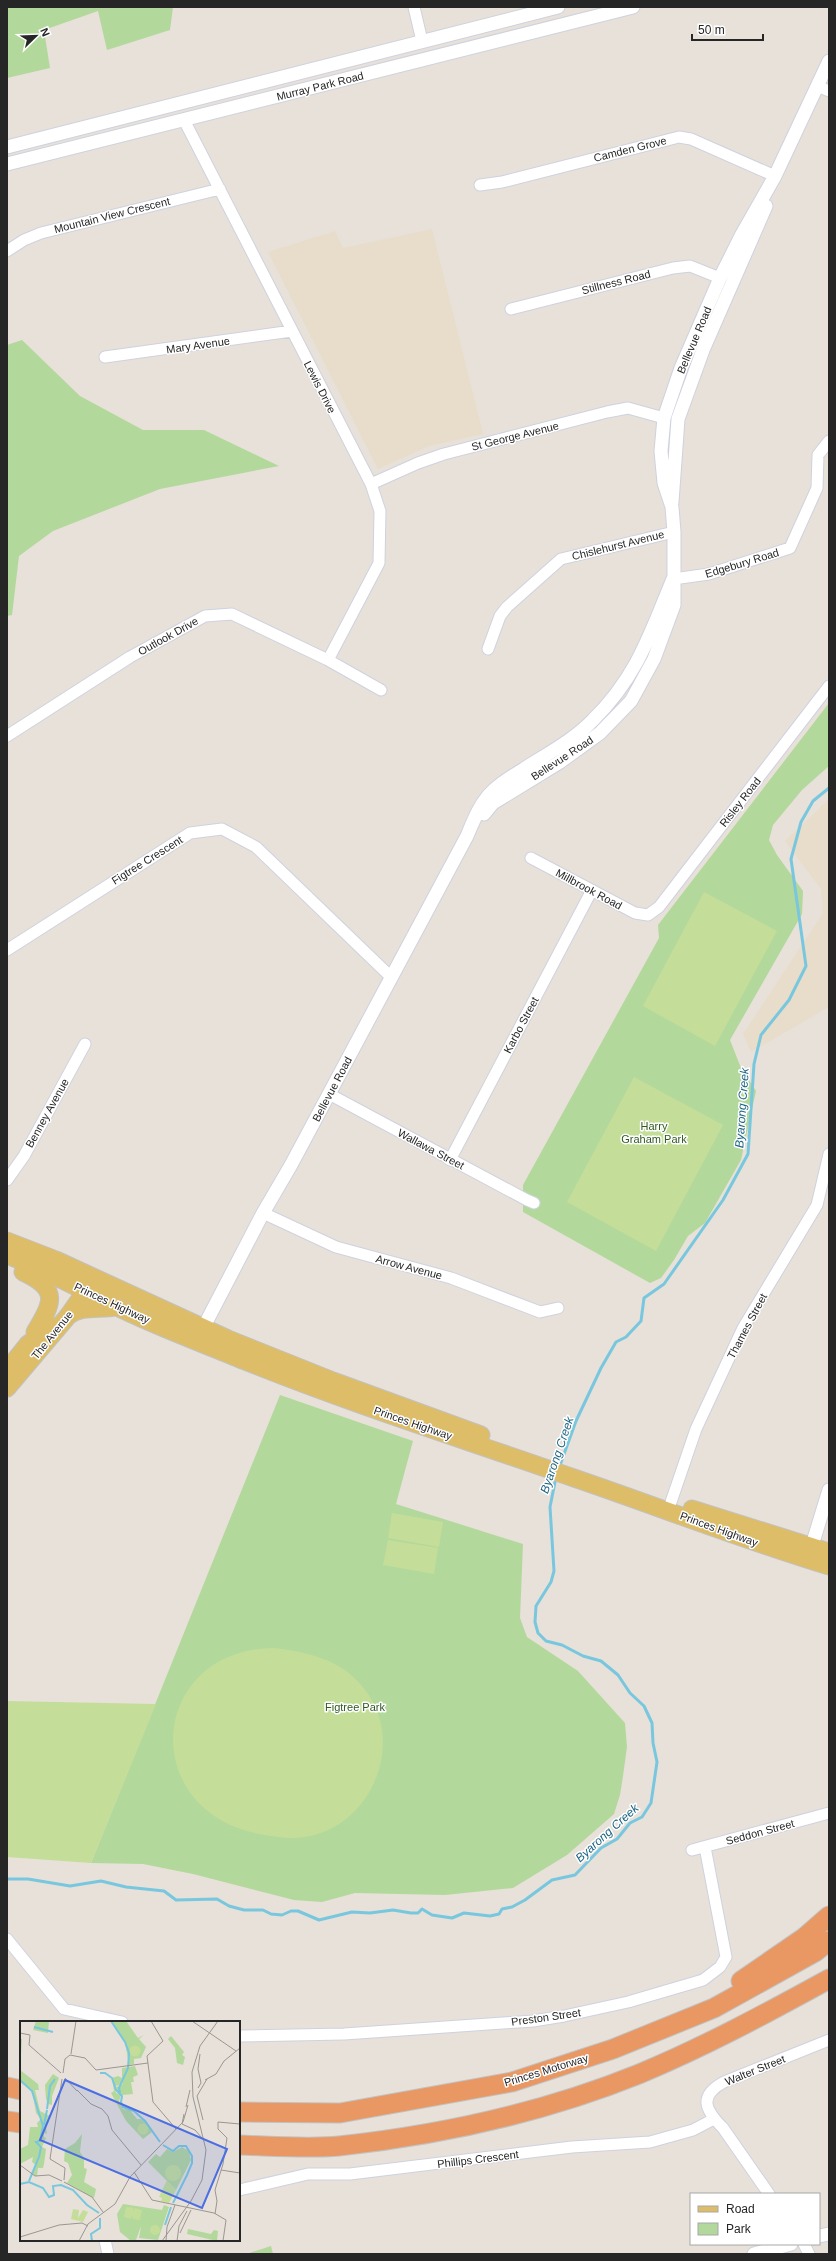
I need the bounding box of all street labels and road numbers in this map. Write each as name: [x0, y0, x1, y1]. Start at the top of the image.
street label: Murray Park Road: [275, 69, 365, 103]
street label: Camden Grove: [592, 134, 668, 164]
street label: Mountain View Crescent: [53, 195, 171, 235]
street label: Stillness Road: [580, 268, 652, 296]
street label: Bellevue Road: [674, 305, 714, 375]
street label: Mary Avenue: [165, 335, 231, 355]
street label: Lewis Drive: [302, 359, 338, 415]
street label: St George Avenue: [470, 419, 560, 453]
street label: Chislehurst Avenue: [571, 528, 665, 562]
street label: Edgebury Road: [704, 546, 780, 580]
street label: Outlook Drive: [136, 615, 200, 657]
street label: Bellevue Road: [529, 733, 595, 783]
street label: Risley Road: [717, 775, 763, 829]
street label: Figtree Crescent: [109, 833, 185, 887]
street label: Millbrook Road: [554, 866, 624, 912]
street label: Karbo Street: [501, 995, 541, 1055]
street label: Bellevue Road: [310, 1055, 354, 1123]
street label: Benney Avenue: [23, 1076, 71, 1150]
street label: Wallawa Street: [396, 1126, 466, 1172]
street label: Arrow Avenue: [374, 1252, 444, 1282]
street label: Princes Highway: [72, 1280, 152, 1326]
street label: Thames Street: [725, 1291, 769, 1361]
street label: The Avenue: [29, 1308, 75, 1362]
street label: Princes Highway: [372, 1404, 454, 1442]
street label: Princes Highway: [678, 1509, 760, 1549]
street label: Seddon Street: [724, 1817, 796, 1847]
street label: Preston Street: [510, 2006, 582, 2028]
street label: Princes Motorway: [502, 2051, 590, 2089]
street label: Walter Street: [723, 2052, 787, 2088]
street label: Phillips Crescent: [437, 2148, 519, 2170]

